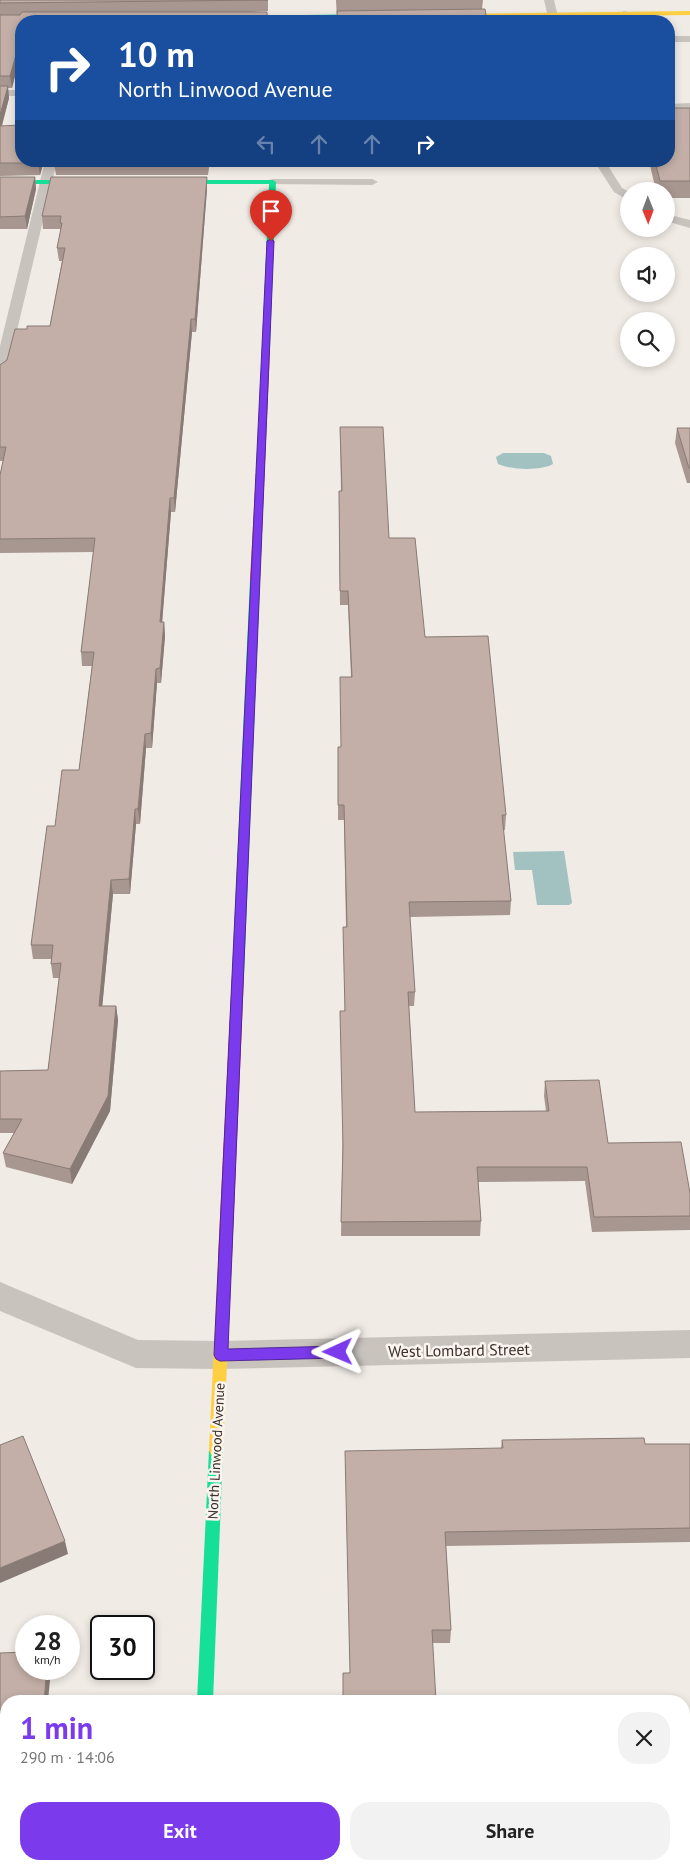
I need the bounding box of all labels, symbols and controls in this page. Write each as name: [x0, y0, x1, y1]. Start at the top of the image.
text: 10 m: [118, 31, 195, 77]
icon: right: [35, 35, 100, 100]
text: North Linwood Avenue: [118, 75, 333, 103]
icon: left: [252, 130, 280, 158]
icon: ahead: [305, 130, 333, 158]
icon: ahead: [358, 130, 386, 158]
icon: right: [411, 130, 439, 158]
north arrow: [620, 182, 675, 238]
map controls: [620, 182, 675, 367]
pin: [250, 190, 292, 241]
icon: arrive: [257, 197, 285, 225]
button: sound: [620, 247, 675, 302]
button: search: [620, 312, 675, 367]
position arrow: [311, 1325, 363, 1377]
street label: West Lombard Street: [388, 1339, 531, 1361]
street label: North Linwood Avenue: [203, 1382, 229, 1520]
speed limit sign: 30: [90, 1615, 155, 1680]
text: 28: [33, 1625, 62, 1657]
text: km/h: [34, 1652, 61, 1667]
text: 1 min: [20, 1708, 93, 1747]
button: close: [618, 1712, 670, 1764]
text: 290 m · 14:06: [20, 1747, 115, 1767]
button: Exit: [20, 1802, 340, 1860]
button: Share: [350, 1802, 670, 1860]

